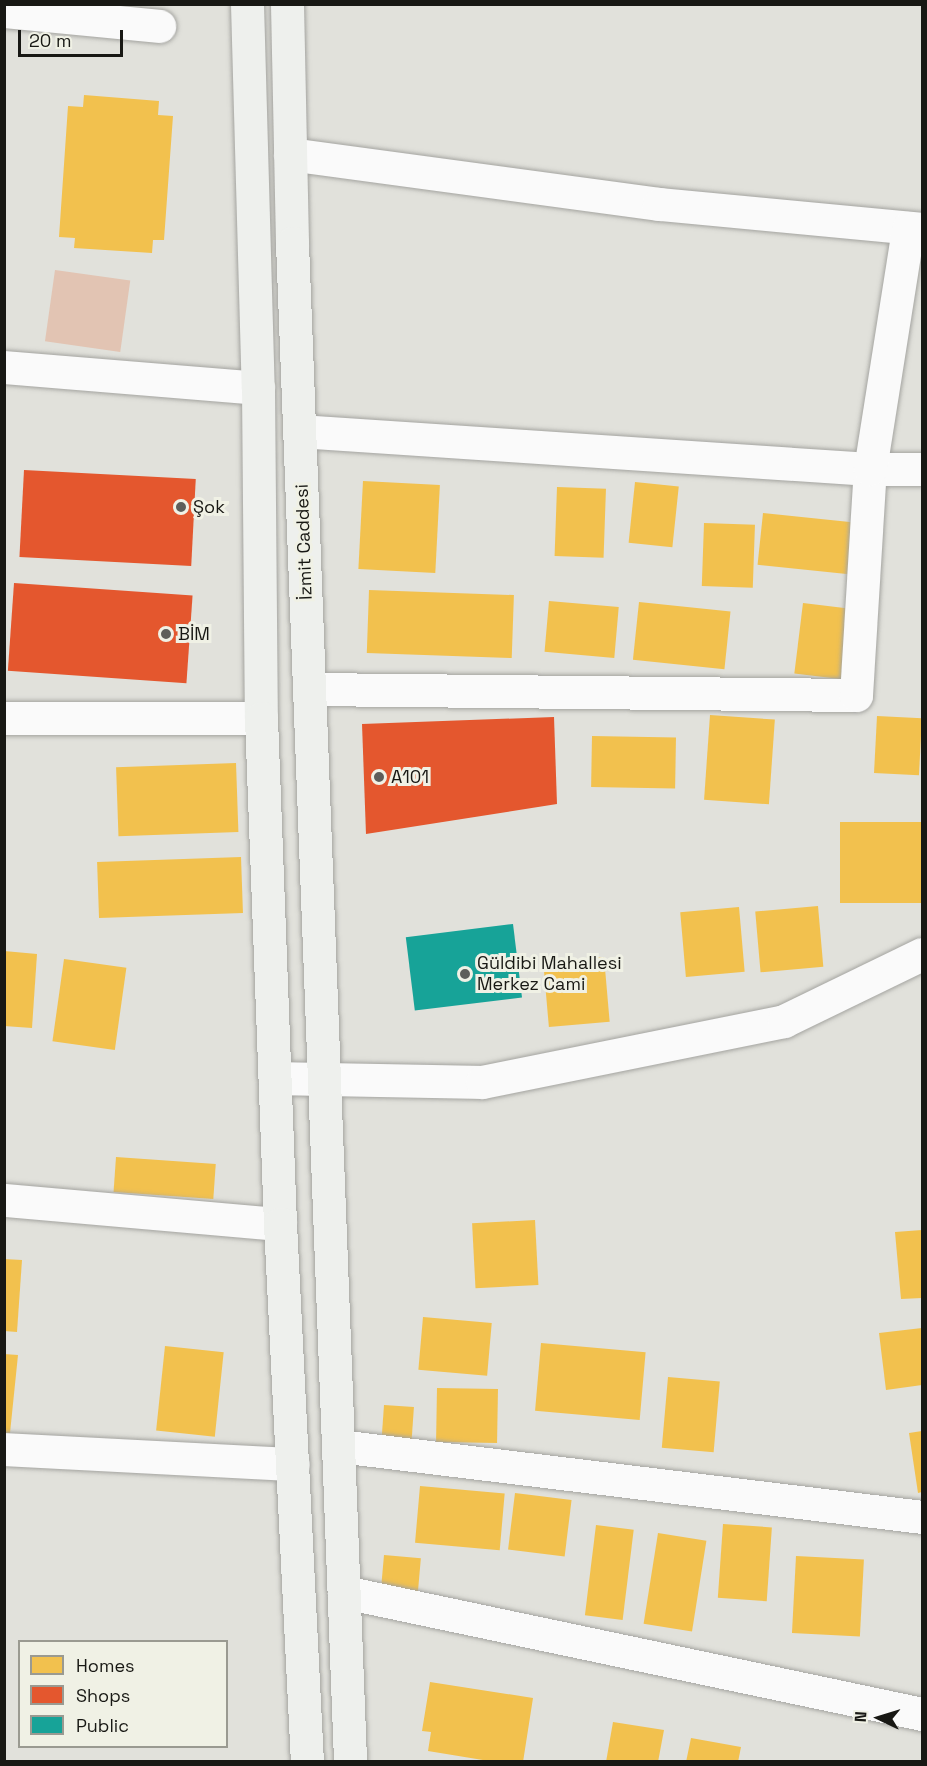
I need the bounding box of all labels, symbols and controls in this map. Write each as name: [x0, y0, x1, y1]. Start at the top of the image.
scale bar: [21, 18, 126, 56]
text: 20 m: [29, 29, 72, 52]
street label: İzmit Caddesi: [291, 484, 317, 600]
place label: Şok: [193, 496, 225, 518]
marker: Şok: [174, 500, 188, 514]
place label: BİM: [178, 623, 210, 645]
marker: BİM: [159, 627, 173, 641]
place label: A101: [391, 766, 429, 788]
marker: A101: [372, 770, 386, 784]
place label: Güldibi Mahallesi Merkez Cami: [477, 953, 622, 996]
marker: Güldibi Mahallesi Merkez Cami: [458, 967, 472, 981]
legend: [18, 1640, 228, 1748]
text: Homes: [76, 1654, 135, 1677]
text: Shops: [76, 1684, 130, 1707]
north arrow: [849, 1688, 909, 1748]
text: N: [850, 1711, 871, 1723]
text: Public: [76, 1714, 129, 1737]

